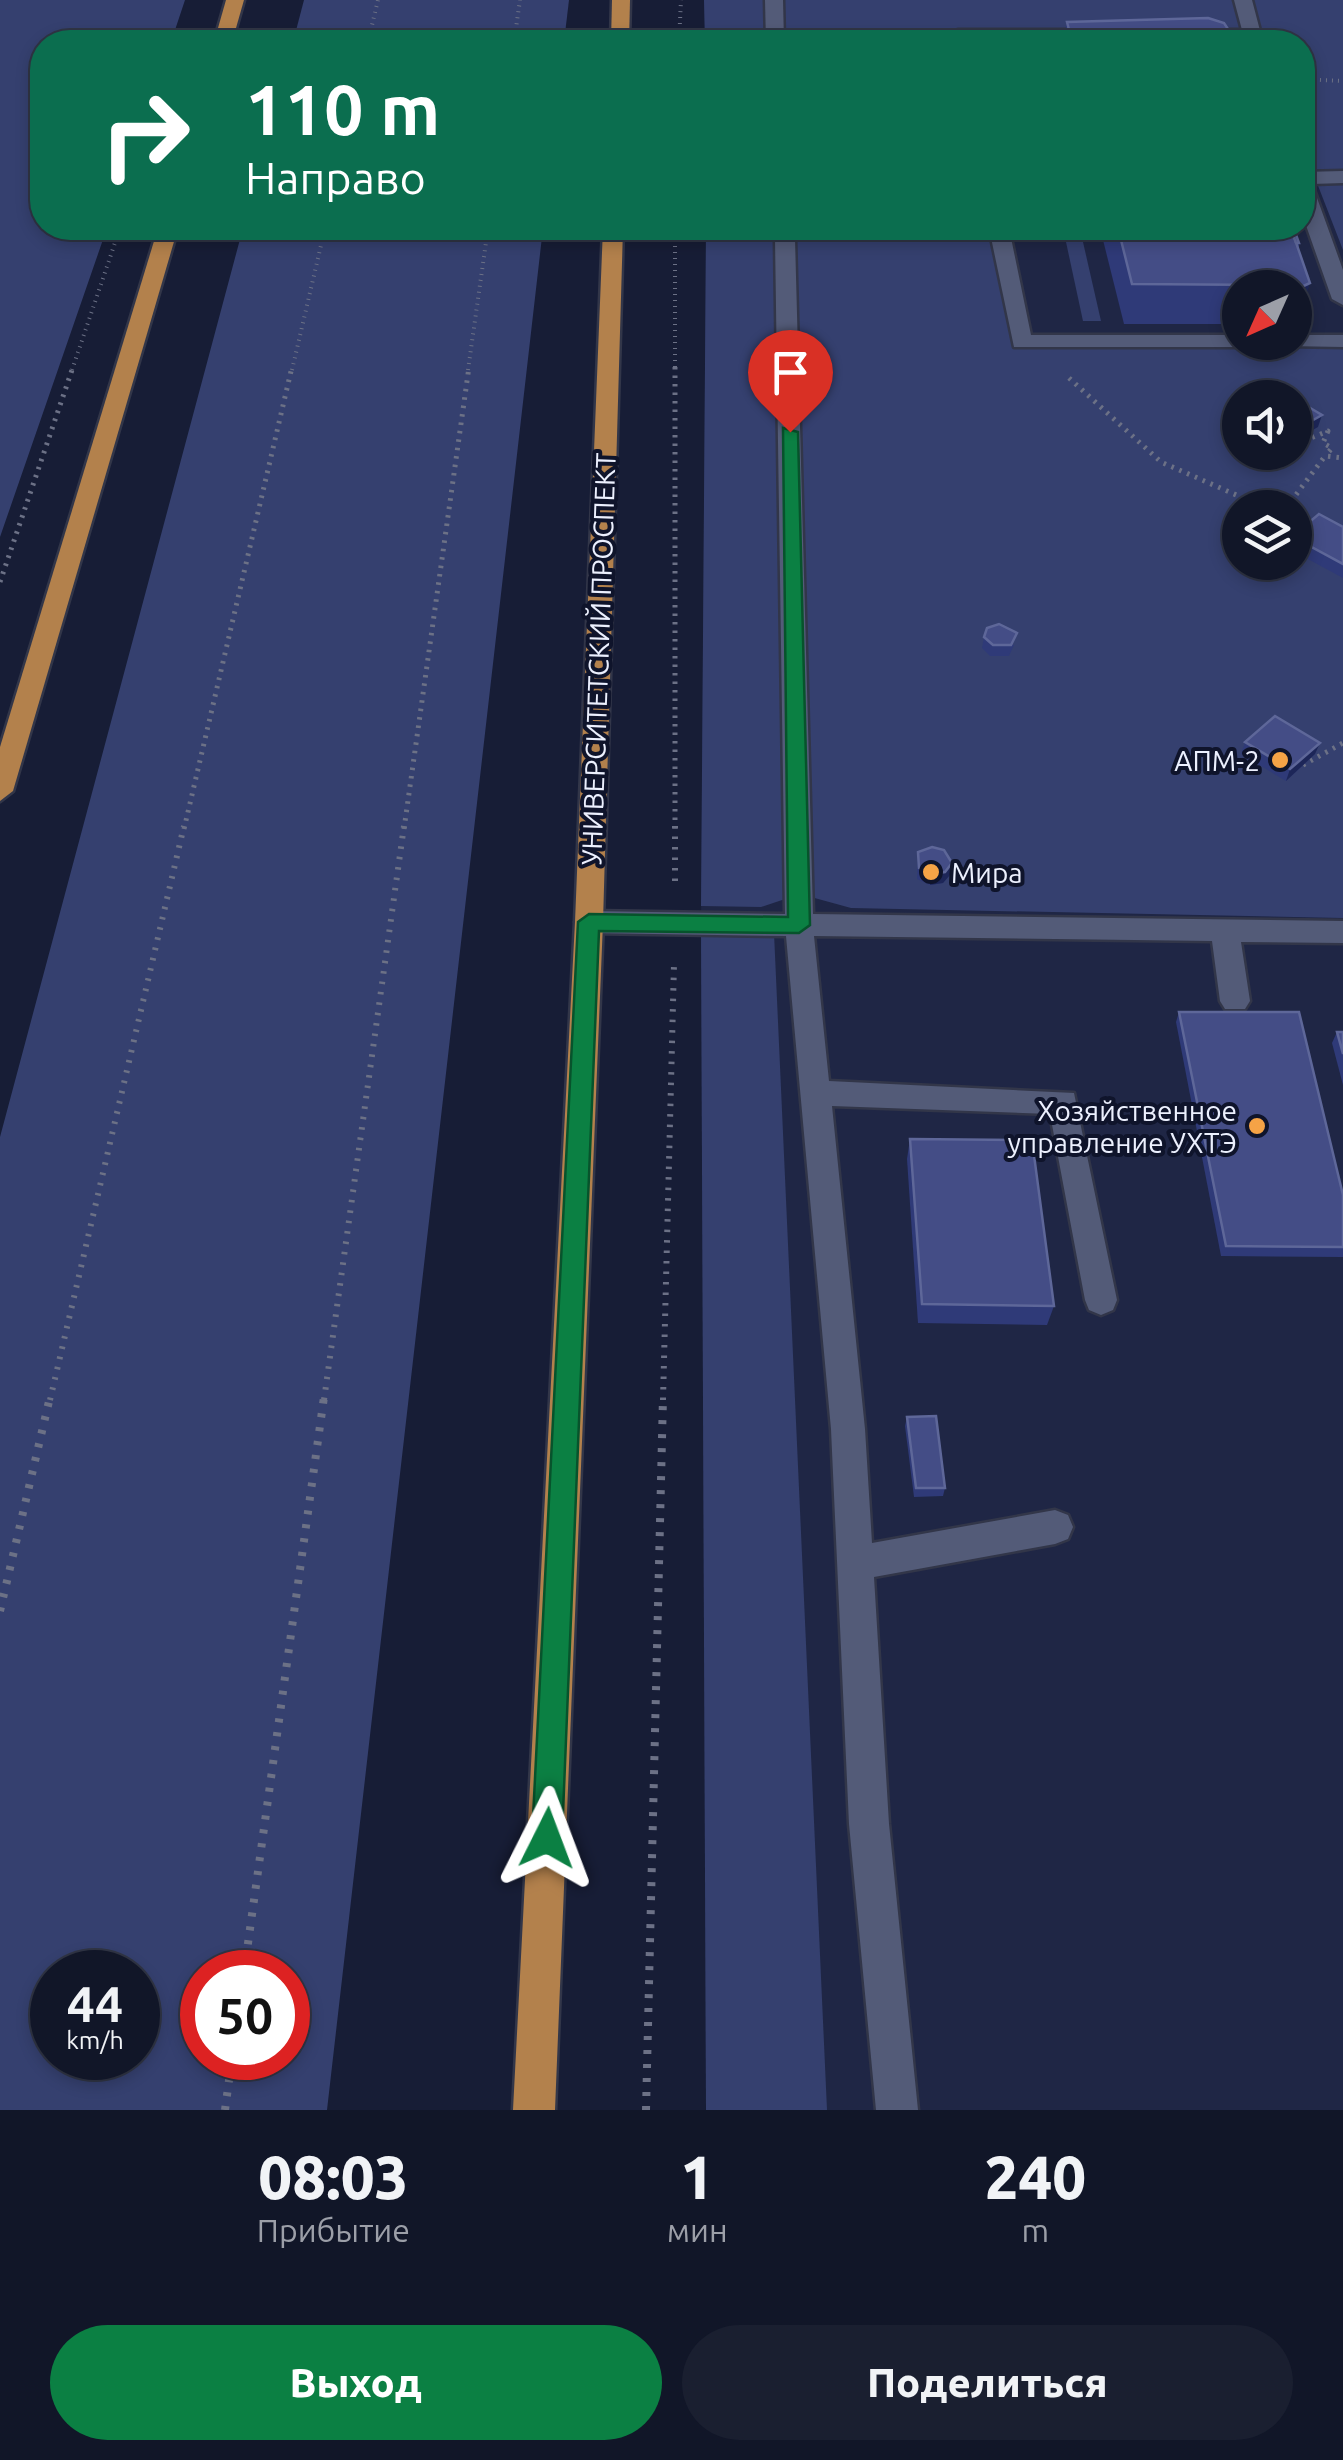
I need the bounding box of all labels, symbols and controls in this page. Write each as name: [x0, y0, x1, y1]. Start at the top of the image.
icon: right: [80, 70, 210, 200]
text: 110 m: [245, 70, 440, 148]
text: Направо: [245, 152, 426, 203]
north arrow: [1222, 270, 1312, 360]
map controls: [1222, 270, 1312, 580]
pin: [748, 330, 833, 433]
icon: arrive: [763, 345, 818, 400]
button: sound: [1222, 380, 1312, 470]
street label: УНИВЕРСИТЕТСКИЙ ПРОСПЕКТ: [575, 452, 621, 866]
button: layers: [1222, 490, 1312, 580]
place label: АПМ-2: [1174, 745, 1260, 776]
marker: АПМ-2: [1269, 749, 1291, 771]
place label: Мира: [951, 857, 1023, 888]
marker: Мира: [920, 861, 942, 883]
place label: Хозяйственное управление УХТЭ: [1008, 1095, 1237, 1158]
marker: Хозяйственное управление УХТЭ: [1246, 1115, 1268, 1137]
position arrow: [495, 1786, 599, 1890]
speed limit sign: 50: [180, 1950, 310, 2080]
text: 44: [67, 1975, 123, 2031]
text: km/h: [66, 2026, 124, 2054]
text: 08:03: [258, 2143, 408, 2210]
text: 1: [680, 2143, 714, 2210]
text: 240: [985, 2143, 1086, 2210]
text: Прибытие: [257, 2212, 410, 2248]
text: мин: [667, 2212, 728, 2248]
text: m: [1022, 2212, 1049, 2248]
button: Выход: [50, 2325, 662, 2440]
button: Поделиться: [682, 2325, 1293, 2440]

